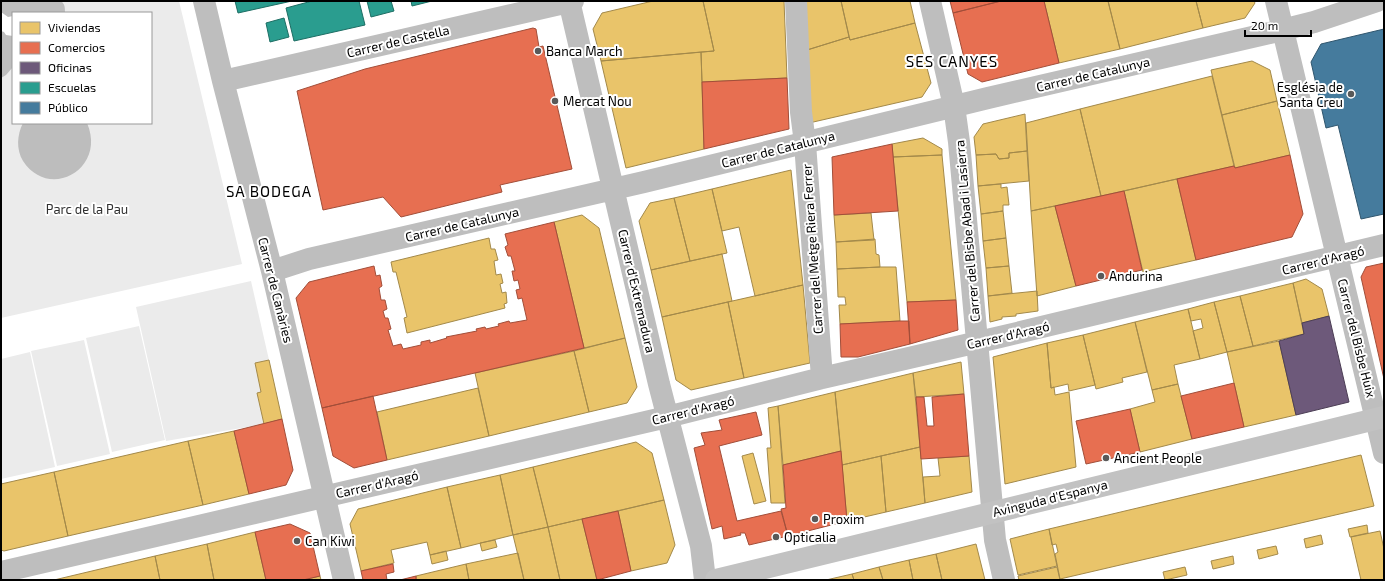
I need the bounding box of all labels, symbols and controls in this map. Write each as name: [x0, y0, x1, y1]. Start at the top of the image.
legend: [12, 12, 152, 124]
scale bar: [1245, 12, 1311, 38]
text: 20 m: [1251, 18, 1278, 32]
text: Viviendas: [48, 20, 101, 34]
street label: Carrer de Castella: [345, 21, 451, 61]
text: Comercios: [48, 40, 105, 54]
place label: Banca March: [546, 43, 623, 59]
marker: Banca March: [533, 46, 543, 56]
district label: SES CANYES: [906, 52, 998, 70]
street label: Carrer de Catalunya: [1035, 53, 1151, 95]
text: Oficinas: [48, 60, 92, 74]
place label: Església de Santa Creu: [1277, 79, 1343, 110]
text: Escuelas: [48, 80, 96, 94]
marker: Església de Santa Creu: [1346, 89, 1356, 99]
place label: Mercat Nou: [563, 93, 632, 109]
marker: Mercat Nou: [550, 96, 560, 106]
text: Público: [48, 100, 88, 114]
street label: Carrer de Catalunya: [720, 127, 836, 171]
street label: Carrer del Bisbe Abad i Lasierra: [951, 139, 983, 323]
street label: Carrer del Metge Riera Ferrer: [798, 163, 826, 335]
district label: SA BODEGA: [226, 182, 312, 200]
park label: Parc de la Pau: [46, 201, 128, 217]
street label: Carrer de Catalunya: [404, 203, 520, 245]
street label: Carrer d'Extremadura: [615, 227, 659, 355]
street label: Carrer de Canàries: [255, 236, 297, 344]
street label: Carrer d'Aragó: [1280, 242, 1366, 278]
place label: Andurina: [1109, 268, 1163, 284]
marker: Andurina: [1096, 271, 1106, 281]
street label: Carrer del Bisbe Huix: [1334, 277, 1380, 399]
street label: Carrer d'Aragó: [965, 318, 1051, 352]
street label: Carrer d'Aragó: [650, 392, 736, 428]
place label: Ancient People: [1114, 450, 1202, 466]
marker: Ancient People: [1101, 453, 1111, 463]
street label: Carrer d'Aragó: [334, 467, 420, 501]
street label: Avinguda d'Espanya: [991, 476, 1109, 520]
place label: Proxim: [823, 511, 864, 527]
marker: Proxim: [810, 514, 820, 524]
place label: Opticalia: [784, 529, 836, 545]
marker: Opticalia: [771, 532, 781, 542]
place label: Can Kiwi: [305, 533, 355, 549]
marker: Can Kiwi: [292, 536, 302, 546]

